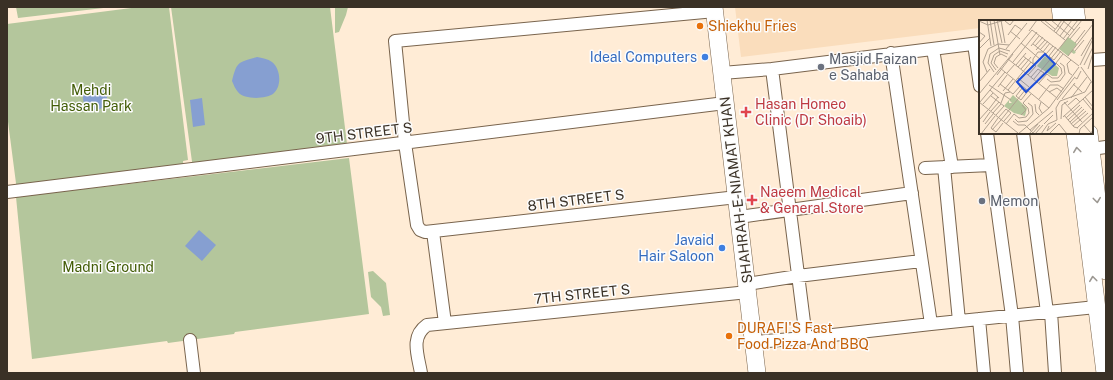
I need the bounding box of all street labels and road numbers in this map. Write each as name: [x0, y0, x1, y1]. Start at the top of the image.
street label: SHAHRAH-E-NIAMAT KHAN: [717, 96, 755, 284]
street label: 9TH STREET S: [315, 119, 413, 147]
street label: 8TH STREET S: [527, 186, 625, 214]
street label: 7TH STREET S: [533, 281, 631, 307]

